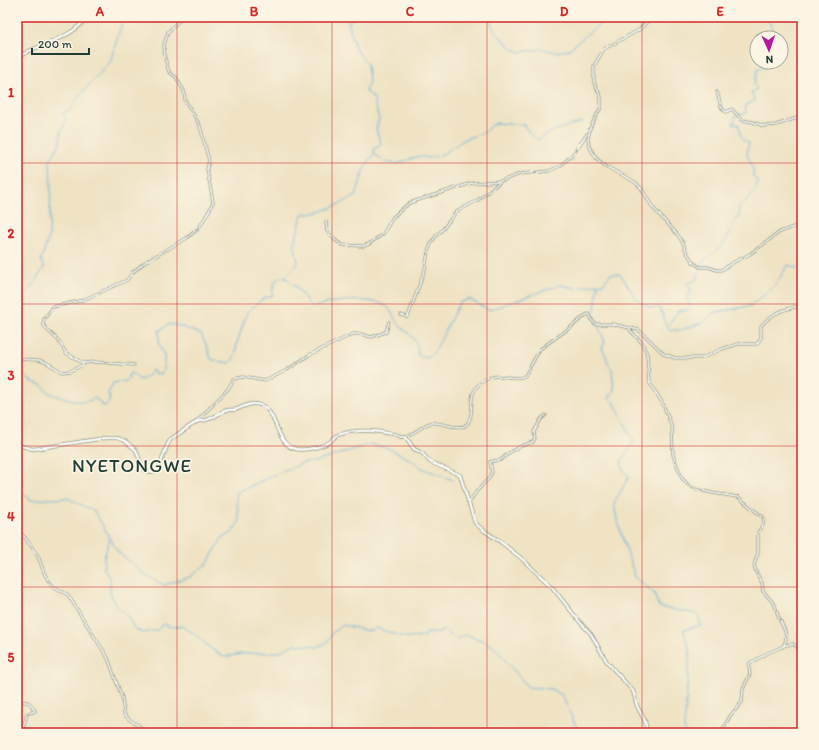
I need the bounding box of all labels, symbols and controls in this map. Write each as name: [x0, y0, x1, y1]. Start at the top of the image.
text: A: [95, 4, 105, 19]
text: B: [250, 4, 259, 19]
text: C: [406, 4, 415, 19]
text: D: [560, 4, 569, 19]
text: E: [716, 4, 724, 19]
scale bar: [32, 30, 89, 56]
north arrow: [749, 30, 789, 70]
text: 200 m: [38, 37, 72, 51]
text: N: [765, 53, 774, 66]
text: 1: [8, 85, 14, 100]
text: 2: [8, 226, 15, 241]
text: 3: [7, 368, 15, 383]
district label: NYETONGWE: [72, 454, 192, 477]
text: 4: [7, 509, 15, 524]
text: 5: [8, 650, 15, 665]

